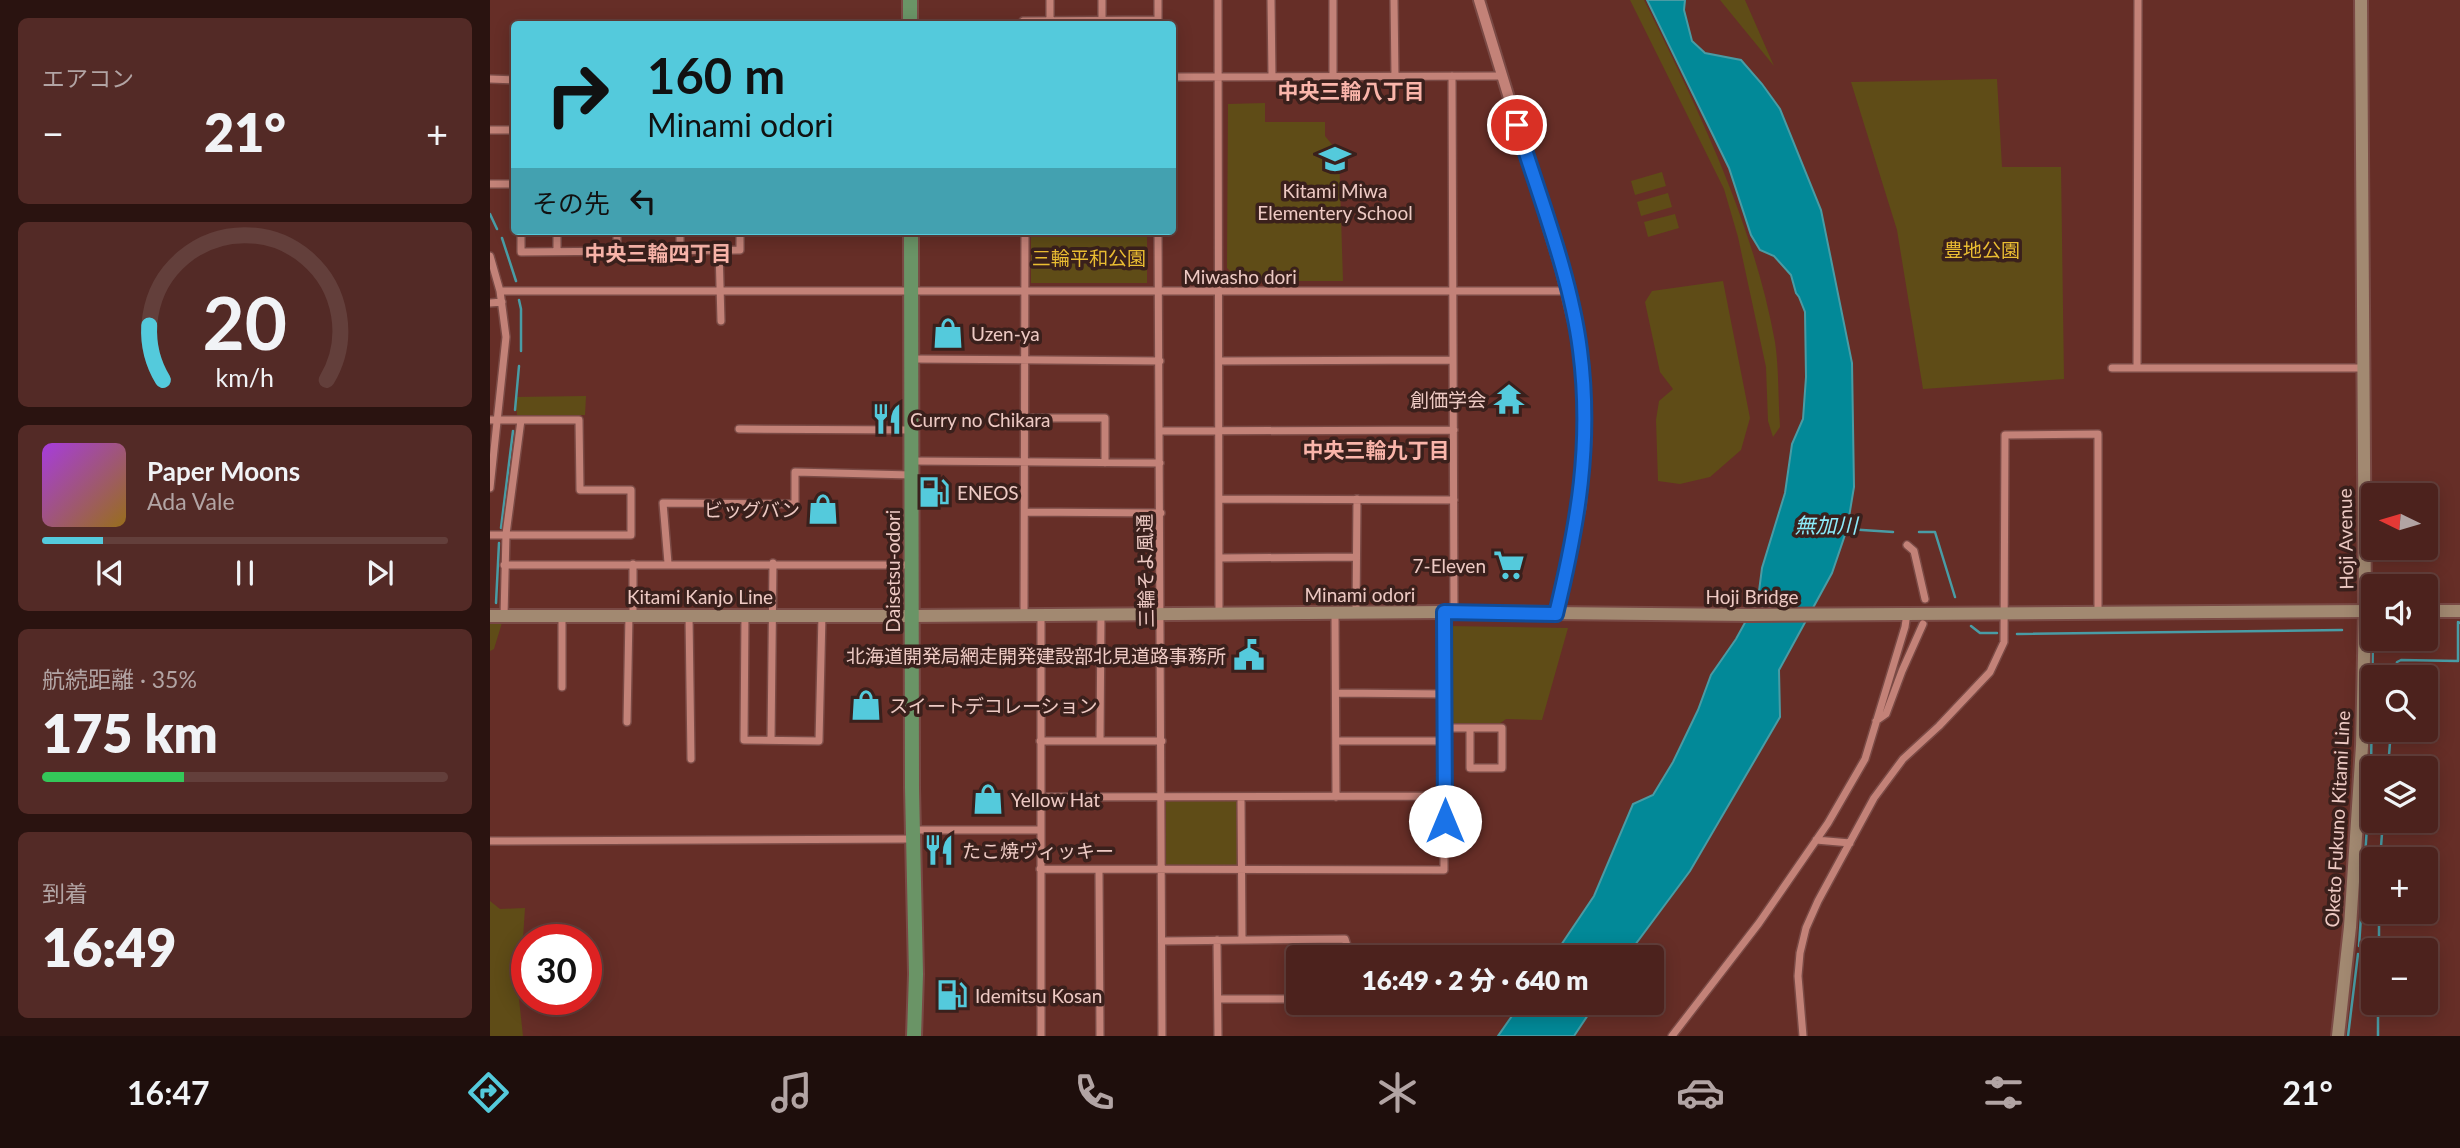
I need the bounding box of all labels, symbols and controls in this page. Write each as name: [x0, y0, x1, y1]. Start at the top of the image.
text: 160 m: [647, 46, 785, 104]
icon: right: [532, 49, 623, 140]
text: エアコン: [42, 64, 134, 92]
district label: 中央三輪八丁目: [1278, 78, 1425, 103]
pin: [1487, 95, 1547, 155]
text: 21°: [204, 101, 286, 163]
text: Minami odori: [647, 105, 834, 144]
icon: arrive: [1498, 106, 1536, 144]
text: −: [42, 110, 64, 156]
text: +: [426, 110, 448, 156]
school or university icon: Kitami Miwa Elementery School: [1318, 142, 1352, 176]
place label: Kitami Miwa Elementery School: [1257, 179, 1413, 224]
icon: left: [624, 182, 662, 220]
text: その先: [532, 187, 610, 219]
park label: 豊地公園: [1944, 238, 2020, 261]
district label: 中央三輪四丁目: [585, 240, 732, 265]
park label: 三輪平和公園: [1032, 246, 1146, 269]
street label: Miwasho dori: [1183, 265, 1297, 288]
text: 20: [203, 279, 287, 367]
shop icon: Uzen-ya: [931, 316, 965, 350]
place label: Uzen-ya: [971, 322, 1040, 345]
text: km/h: [216, 362, 274, 392]
temple icon: 創価学会: [1492, 382, 1526, 416]
place label: 創価学会: [1410, 388, 1486, 411]
restaurant icon: Curry no Chikara: [870, 402, 904, 436]
place label: Curry no Chikara: [910, 408, 1051, 431]
district label: 中央三輪九丁目: [1303, 437, 1450, 462]
text: Paper Moons: [147, 455, 300, 487]
fuel station icon: ENEOS: [917, 475, 951, 509]
place label: ENEOS: [957, 481, 1019, 504]
north arrow: [2361, 483, 2438, 560]
map controls: [2361, 483, 2438, 1015]
text: Ada Vale: [147, 487, 235, 515]
street label: Hoji Avenue: [2333, 488, 2357, 590]
shop icon: ビッグバン: [806, 492, 840, 526]
place label: ビッグバン: [704, 498, 800, 521]
street label: Daisetsu-odori: [881, 510, 904, 632]
water label: 無加川: [1795, 512, 1859, 537]
street label: 三輪そよ風通: [1133, 514, 1157, 628]
supermarket icon: 7-Eleven: [1492, 548, 1526, 582]
icon: previous: [91, 554, 129, 592]
icon: pause: [226, 554, 264, 592]
icon: next: [361, 554, 399, 592]
place label: 7-Eleven: [1413, 554, 1486, 577]
button: sound: [2361, 574, 2438, 651]
street label: Minami odori: [1305, 583, 1415, 606]
street label: Kitami Kanjo Line: [627, 585, 773, 608]
street label: Hoji Bridge: [1706, 585, 1798, 608]
public building icon: 北海道開発局網走開発建設部北見道路事務所: [1232, 638, 1266, 672]
place label: 北海道開発局網走開発建設部北見道路事務所: [846, 644, 1226, 667]
text: 航続距離 · 35%: [42, 665, 197, 693]
button: search: [2361, 665, 2438, 742]
shop icon: スイートデコレーション: [849, 688, 883, 722]
place label: スイートデコレーション: [889, 694, 1098, 717]
text: 175 km: [42, 702, 218, 764]
street label: Oketo Fukuno Kitami Line: [2320, 710, 2354, 928]
button: layers: [2361, 756, 2438, 833]
shop icon: Yellow Hat: [971, 782, 1005, 816]
position arrow: [1408, 784, 1482, 858]
place label: Yellow Hat: [1011, 788, 1100, 811]
restaurant icon: たこ焼ヴィッキー: [922, 833, 956, 867]
place label: たこ焼ヴィッキー: [962, 839, 1114, 862]
button: +: [2361, 847, 2438, 924]
text: 到着: [42, 879, 88, 907]
text: 16:49: [42, 916, 176, 978]
speed limit sign: 30: [511, 924, 602, 1015]
button: −: [2361, 938, 2438, 1015]
text: 16:49 · 2 分 · 640 m: [1362, 964, 1588, 996]
fuel station icon: Idemitsu Kosan: [935, 978, 969, 1012]
place label: Idemitsu Kosan: [975, 984, 1102, 1007]
icon: directions: [464, 1068, 513, 1117]
icon: music: [767, 1068, 816, 1117]
icon: phone: [1070, 1068, 1119, 1117]
icon: climate: [1373, 1068, 1422, 1117]
icon: car: [1676, 1068, 1725, 1117]
icon: filters: [1979, 1068, 2028, 1117]
text: 16:47: [127, 1073, 210, 1112]
text: 21°: [2282, 1073, 2333, 1112]

